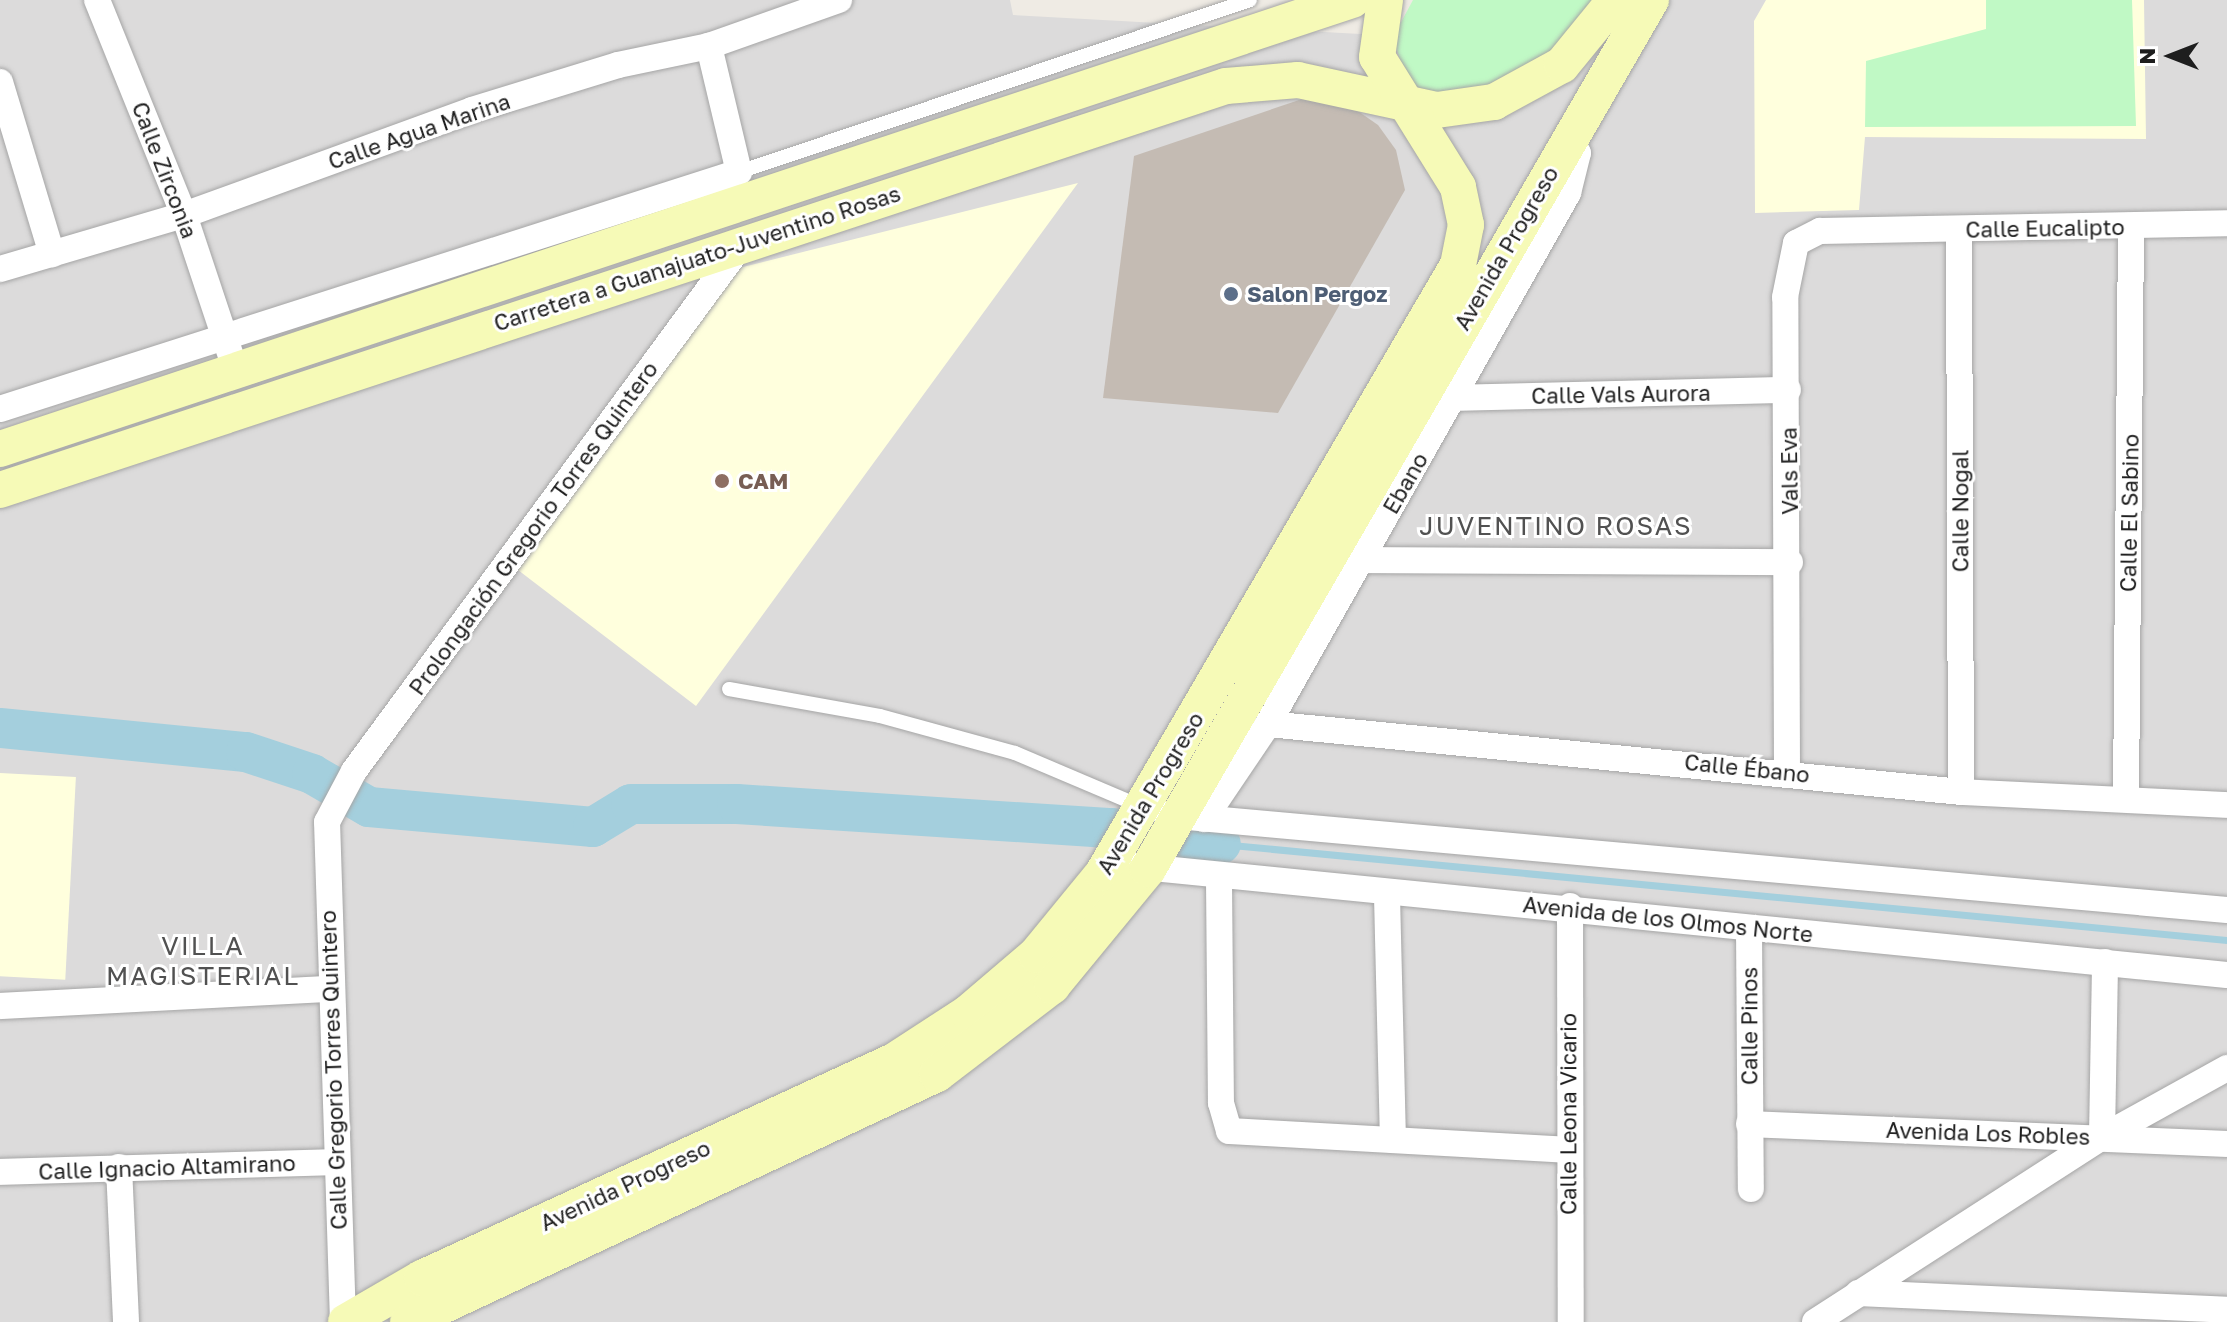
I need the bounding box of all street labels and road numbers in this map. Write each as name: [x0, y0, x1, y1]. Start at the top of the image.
street label: Calle Agua Marina: [325, 87, 513, 175]
street label: Calle Zirconia: [127, 98, 203, 242]
street label: Avenida Progreso: [1448, 162, 1564, 334]
street label: Carretera a Guanajuato-Juventino Rosas: [490, 180, 904, 336]
street label: Calle Eucalipto: [1965, 213, 2125, 243]
street label: Prolongación Gregorio Torres Quintero: [403, 356, 663, 700]
street label: Calle Vals Aurora: [1531, 379, 1711, 409]
street label: Vals Eva: [1775, 427, 1803, 515]
street label: Calle El Sabino: [2114, 434, 2144, 592]
street label: Ebano: [1377, 448, 1433, 518]
street label: Calle Nogal: [1947, 450, 1973, 572]
street label: Avenida Progreso: [1091, 707, 1209, 879]
street label: Calle Ébano: [1683, 748, 1811, 788]
street label: Avenida de los Olmos Norte: [1522, 891, 1814, 947]
street label: Calle Gregorio Torres Quintero: [314, 910, 352, 1230]
street label: Calle Pinos: [1736, 967, 1762, 1085]
street label: Calle Leona Vicario: [1555, 1013, 1581, 1215]
street label: Avenida Los Robles: [1885, 1116, 2091, 1150]
street label: Avenida Progreso: [536, 1134, 714, 1236]
street label: Calle Ignacio Altamirano: [38, 1149, 296, 1185]

